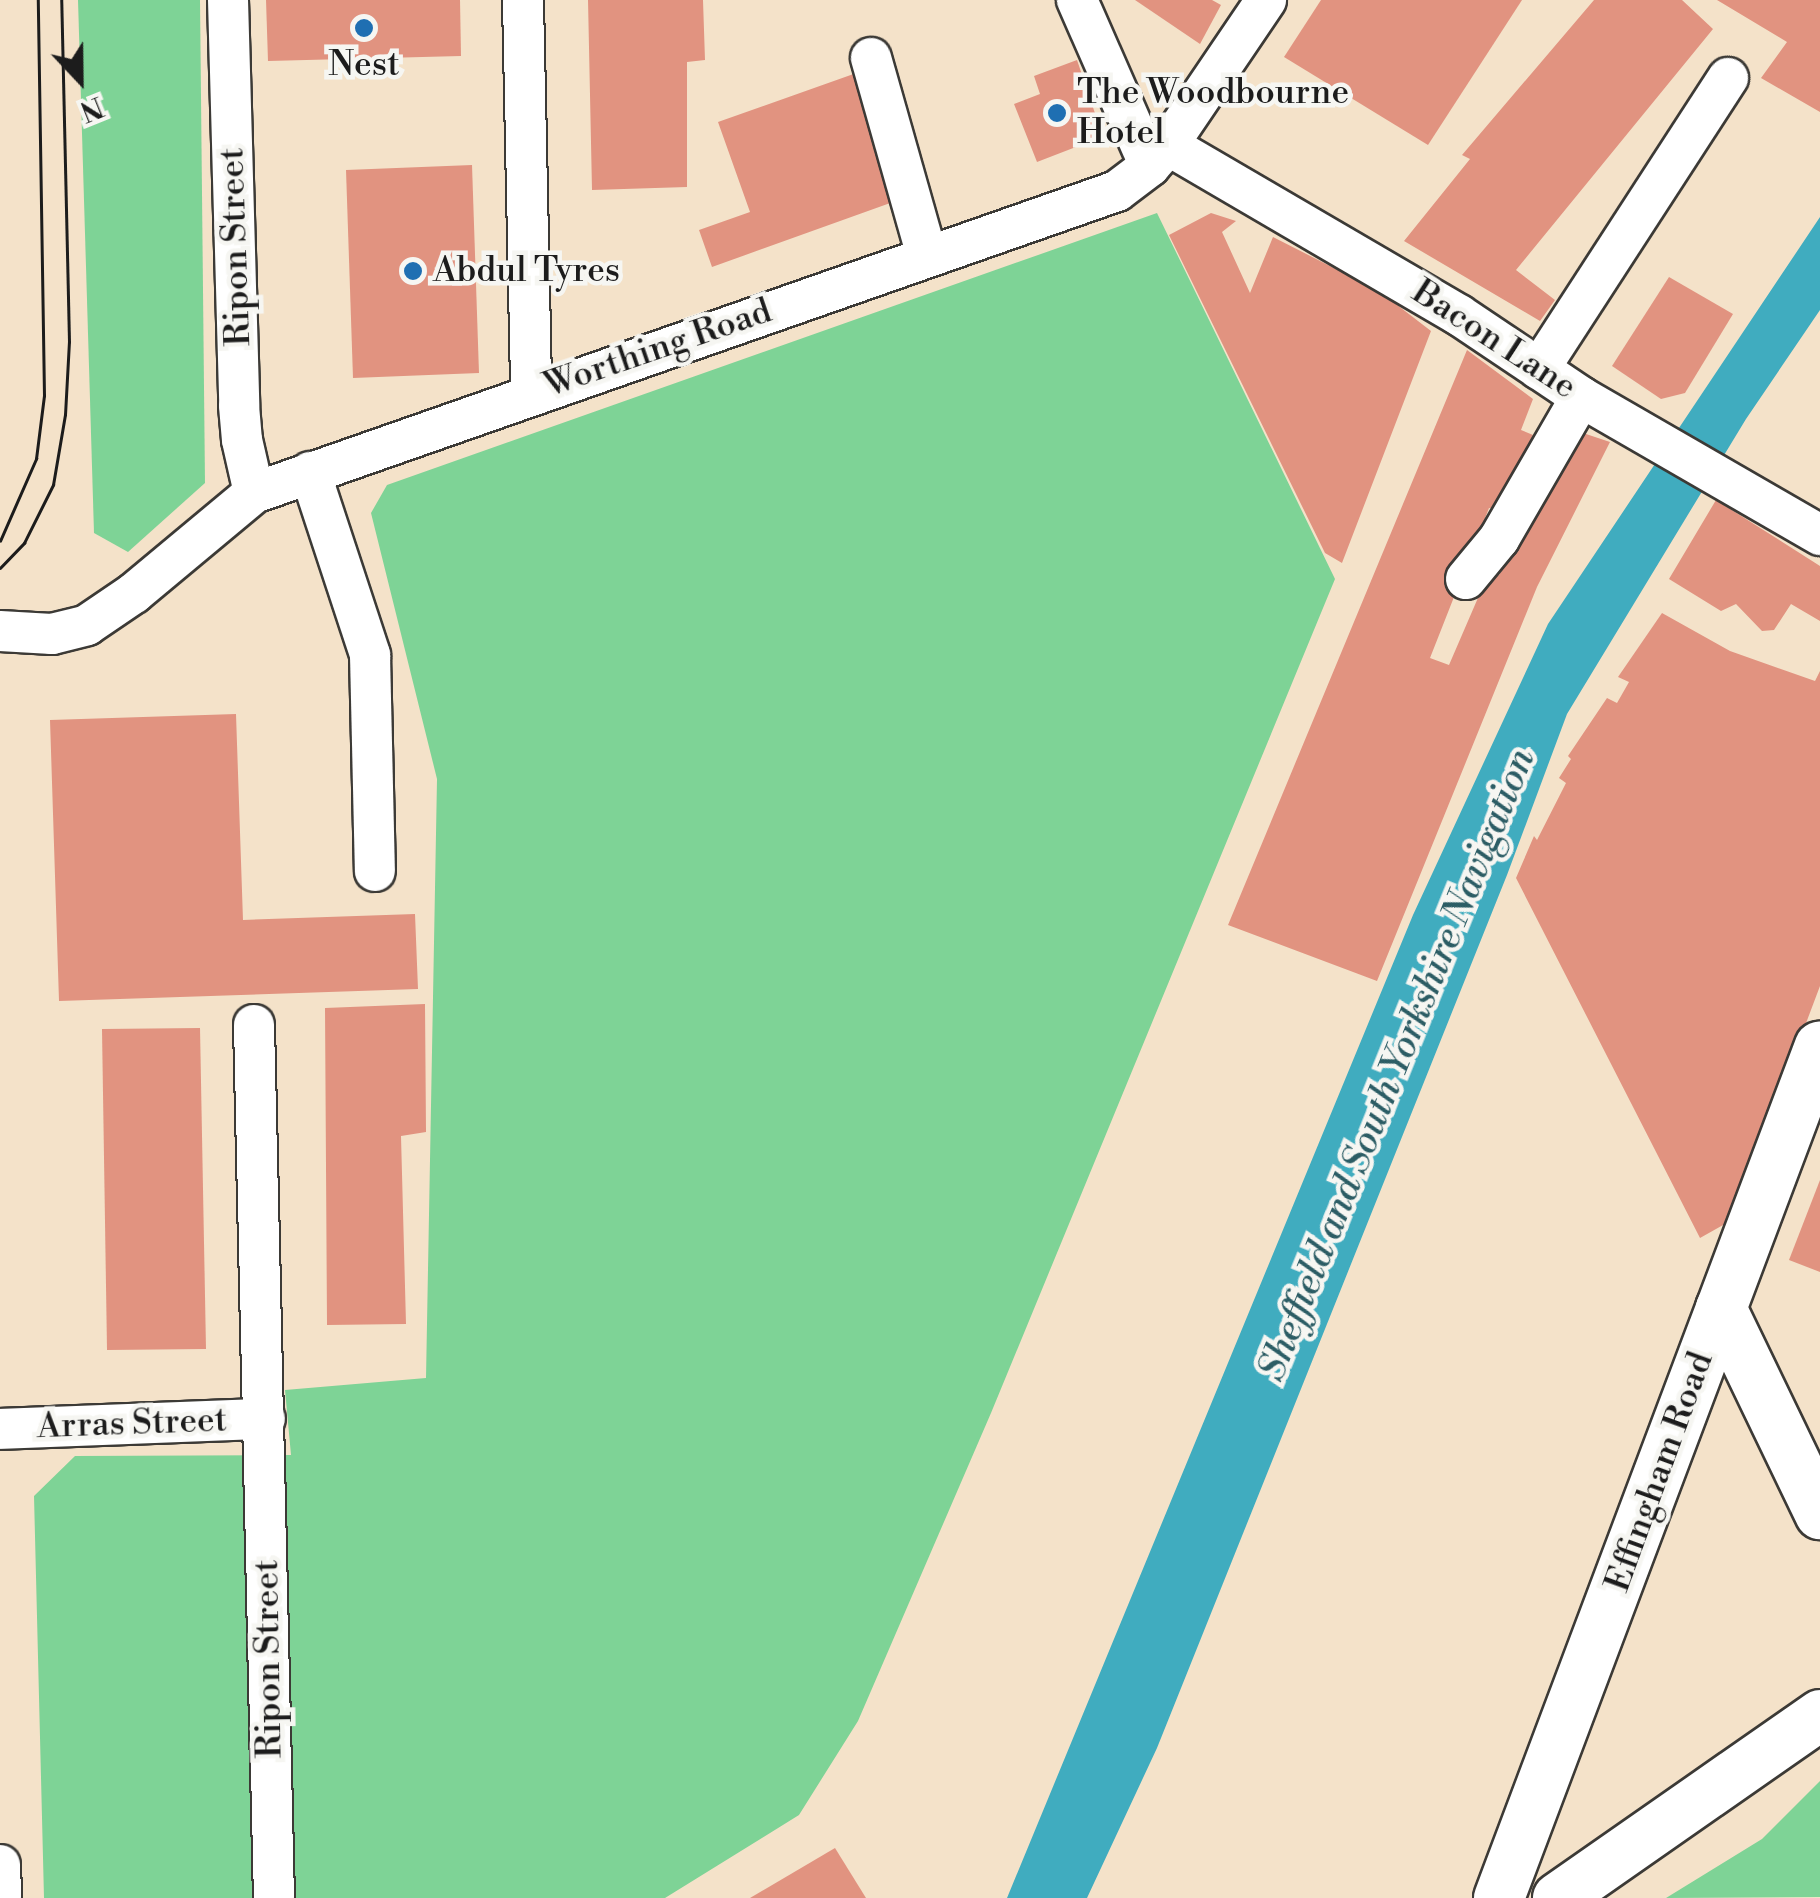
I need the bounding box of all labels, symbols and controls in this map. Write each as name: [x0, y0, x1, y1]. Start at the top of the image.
marker: Nest: [353, 17, 375, 39]
north arrow: [30, 30, 130, 130]
place label: Nest: [328, 44, 400, 86]
place label: The Woodbourne Hotel: [1077, 72, 1349, 154]
text: N: [75, 88, 108, 129]
marker: The Woodbourne Hotel: [1046, 102, 1068, 124]
street label: Ripon Street: [212, 147, 260, 347]
place label: Abdul Tyres: [433, 250, 620, 292]
marker: Abdul Tyres: [402, 260, 424, 282]
street label: Bacon Lane: [1404, 271, 1584, 409]
street label: Worthing Road: [539, 290, 777, 408]
water label: Sheffield and South Yorkshire Navigation: [1249, 743, 1545, 1387]
street label: Effingham Road: [1597, 1346, 1723, 1598]
street label: Arras Street: [36, 1400, 228, 1448]
street label: Ripon Street: [246, 1559, 292, 1759]

